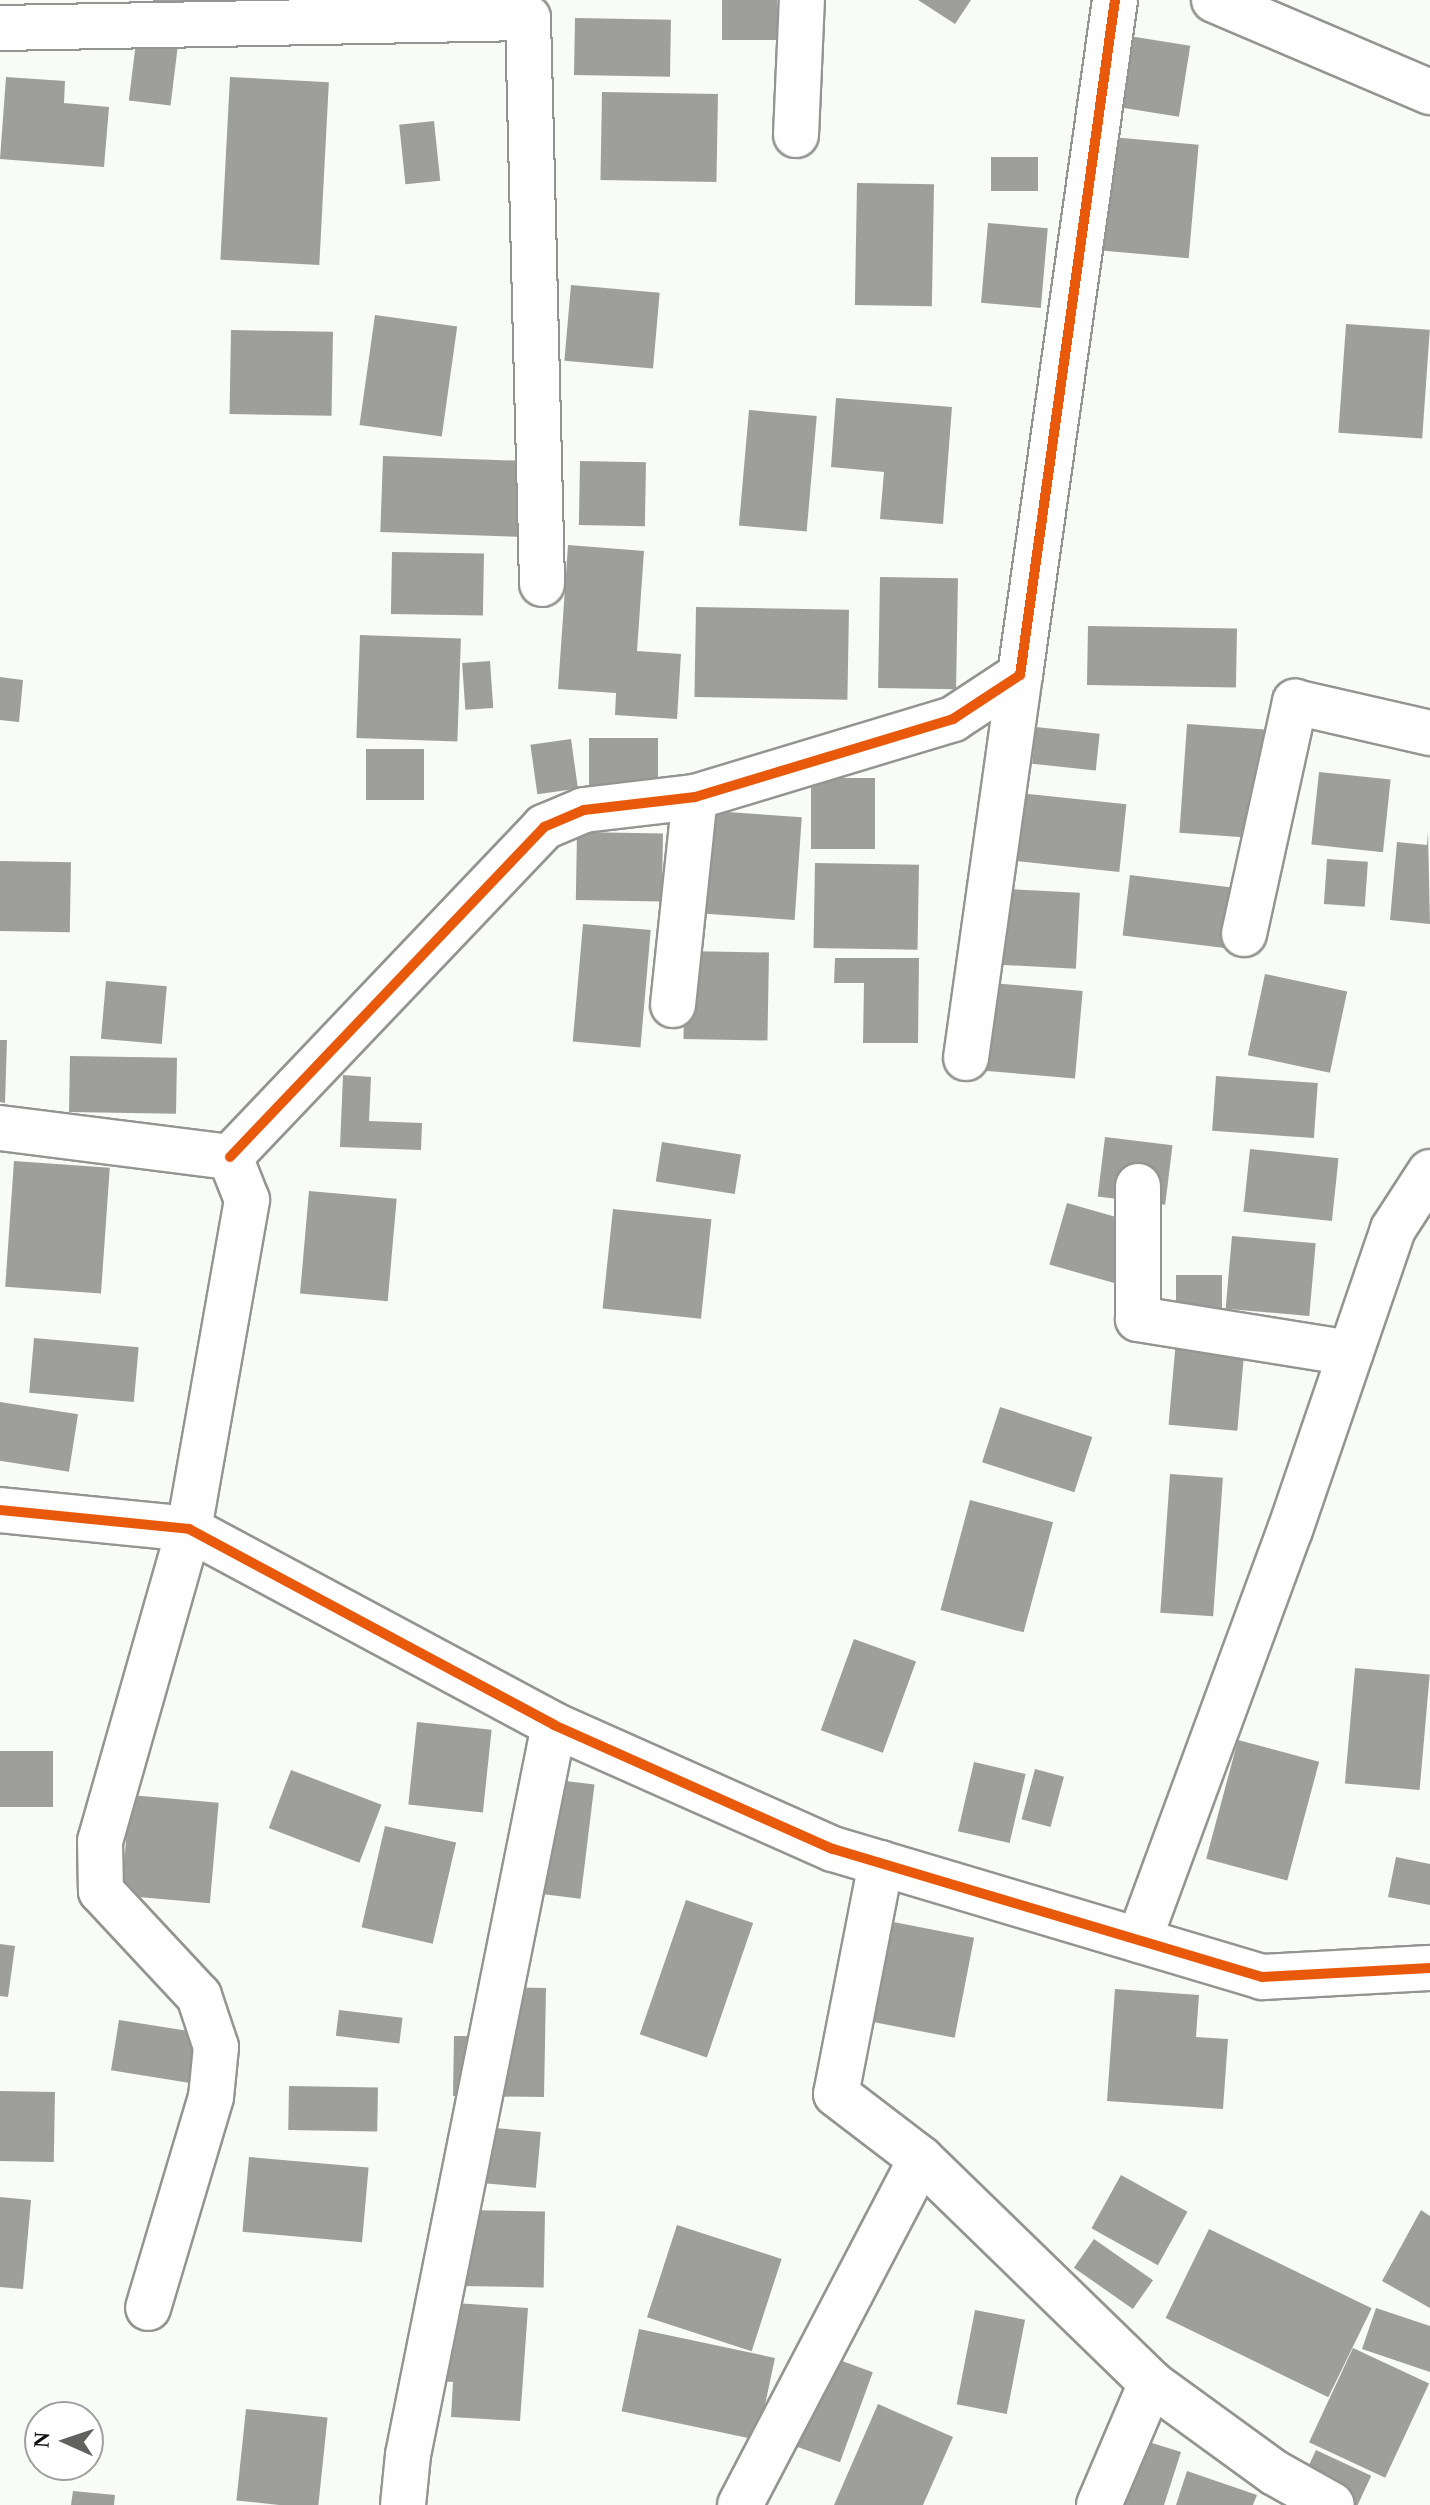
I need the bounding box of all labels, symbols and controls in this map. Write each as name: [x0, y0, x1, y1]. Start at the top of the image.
north arrow: [24, 2401, 104, 2481]
text: N: [29, 2431, 54, 2448]

